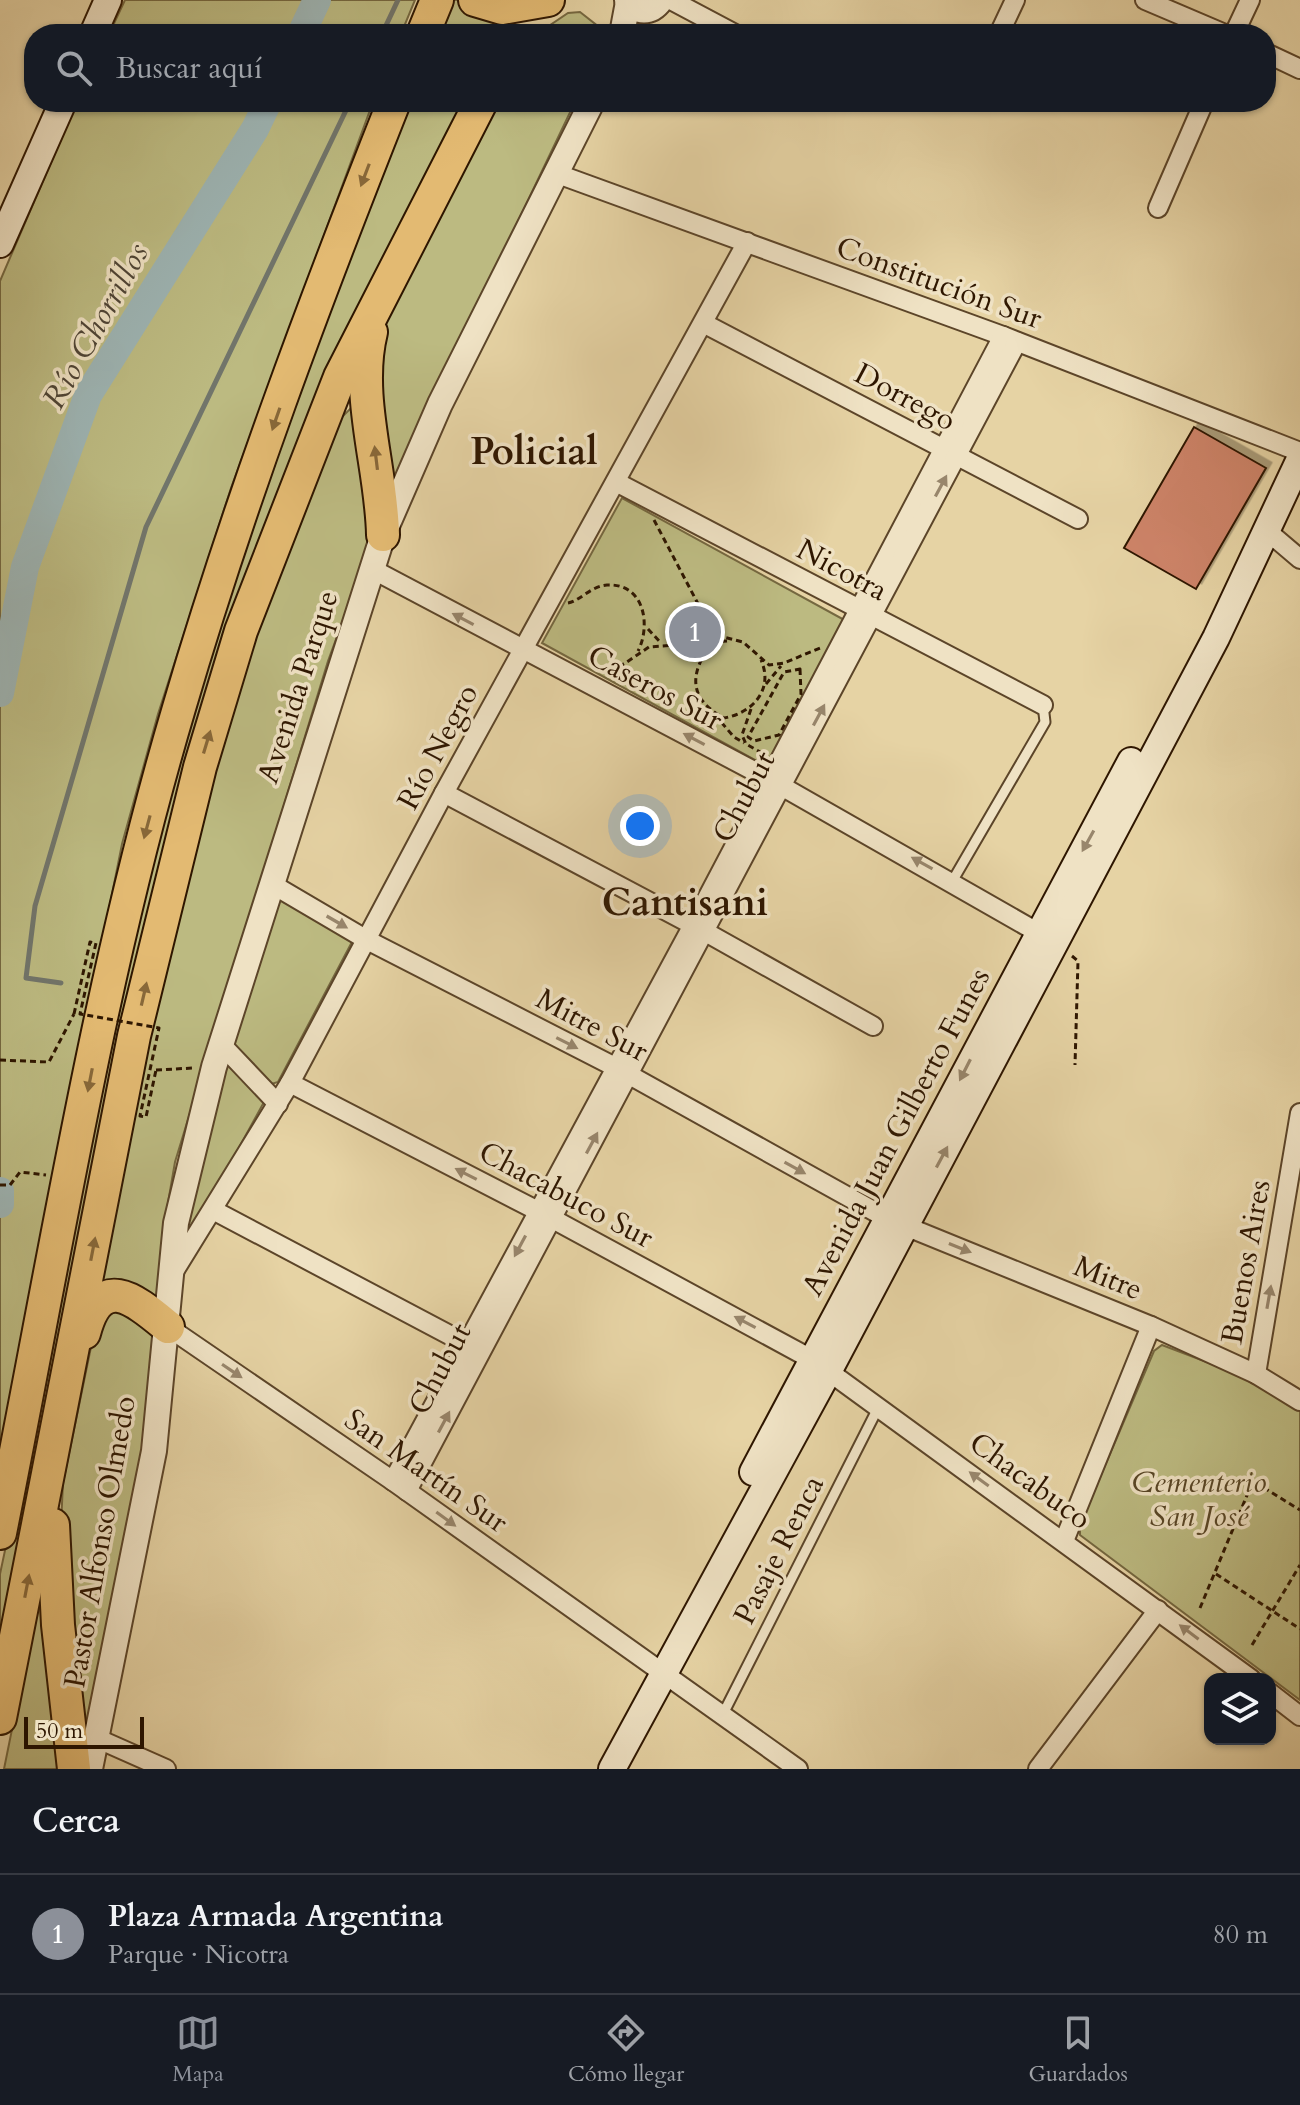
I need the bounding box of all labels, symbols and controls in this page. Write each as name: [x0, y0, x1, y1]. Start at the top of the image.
search box: [24, 24, 1276, 112]
icon: search: [52, 46, 96, 90]
text: Buscar aquí: [116, 48, 262, 89]
one-way arrow: [358, 163, 371, 187]
street label: Constitución Sur: [831, 227, 1048, 339]
water label: Río Chorrillos: [32, 235, 160, 417]
street label: Dorrego: [847, 353, 963, 441]
one-way arrow: [269, 407, 282, 431]
district label: Policial: [470, 426, 598, 478]
one-way arrow: [369, 445, 382, 470]
one-way arrow: [934, 474, 947, 497]
street label: Nicotra: [789, 529, 895, 611]
street label: Avenida Parque: [248, 585, 348, 789]
pin: 1: [669, 602, 721, 662]
one-way arrow: [452, 612, 475, 625]
street label: Caseros Sur: [580, 635, 730, 741]
street label: Río Negro: [388, 677, 488, 817]
one-way arrow: [812, 704, 825, 727]
one-way arrow: [201, 729, 214, 753]
one-way arrow: [682, 733, 705, 746]
street label: Chubut: [703, 744, 785, 850]
your location: [620, 806, 660, 846]
one-way arrow: [140, 815, 153, 839]
one-way arrow: [1081, 829, 1094, 852]
one-way arrow: [911, 857, 933, 871]
district label: Cantisani: [602, 877, 768, 929]
one-way arrow: [326, 915, 348, 929]
street label: Avenida Juan Gilberto Funes: [792, 961, 1000, 1303]
street label: Mitre Sur: [529, 978, 655, 1072]
one-way arrow: [138, 981, 151, 1006]
one-way arrow: [556, 1036, 579, 1049]
one-way arrow: [959, 1059, 973, 1081]
one-way arrow: [83, 1068, 95, 1093]
street label: Chacabuco Sur: [472, 1132, 660, 1258]
one-way arrow: [584, 1132, 598, 1154]
one-way arrow: [935, 1146, 949, 1168]
one-way arrow: [784, 1161, 806, 1175]
one-way arrow: [455, 1167, 478, 1180]
street label: Buenos Aires: [1211, 1177, 1281, 1347]
one-way arrow: [513, 1234, 526, 1257]
one-way arrow: [87, 1236, 99, 1261]
one-way arrow: [948, 1242, 972, 1255]
street label: Mitre: [1068, 1246, 1148, 1310]
one-way arrow: [1263, 1284, 1276, 1309]
street label: Chubut: [399, 1316, 481, 1422]
one-way arrow: [733, 1316, 756, 1329]
one-way arrow: [222, 1363, 243, 1378]
street label: Pastor Alfonso Olmedo: [54, 1393, 146, 1691]
street label: San Martín Sur: [336, 1400, 516, 1543]
one-way arrow: [436, 1411, 450, 1433]
street label: Chacabuco: [961, 1423, 1099, 1539]
park label: Cementerio San José: [1132, 1462, 1266, 1537]
street label: Pasaje Renca: [724, 1469, 834, 1631]
one-way arrow: [969, 1471, 989, 1487]
one-way arrow: [435, 1511, 456, 1526]
one-way arrow: [21, 1574, 33, 1599]
one-way arrow: [1178, 1625, 1199, 1641]
map controls: [1204, 1673, 1276, 1745]
button: layers: [1204, 1673, 1276, 1745]
scale bar: [24, 1713, 144, 1749]
text: 50 m: [36, 1716, 83, 1746]
text: Cerca: [32, 1798, 120, 1844]
text: Plaza Armada Argentina: [108, 1896, 443, 1937]
text: 1: [51, 1917, 65, 1952]
text: 80 m: [1212, 1917, 1268, 1952]
text: Parque · Nicotra: [108, 1937, 289, 1972]
tab: Mapa: [172, 2011, 224, 2089]
tab: Cómo llegar: [568, 2011, 684, 2089]
tab: Guardados: [1029, 2011, 1128, 2089]

